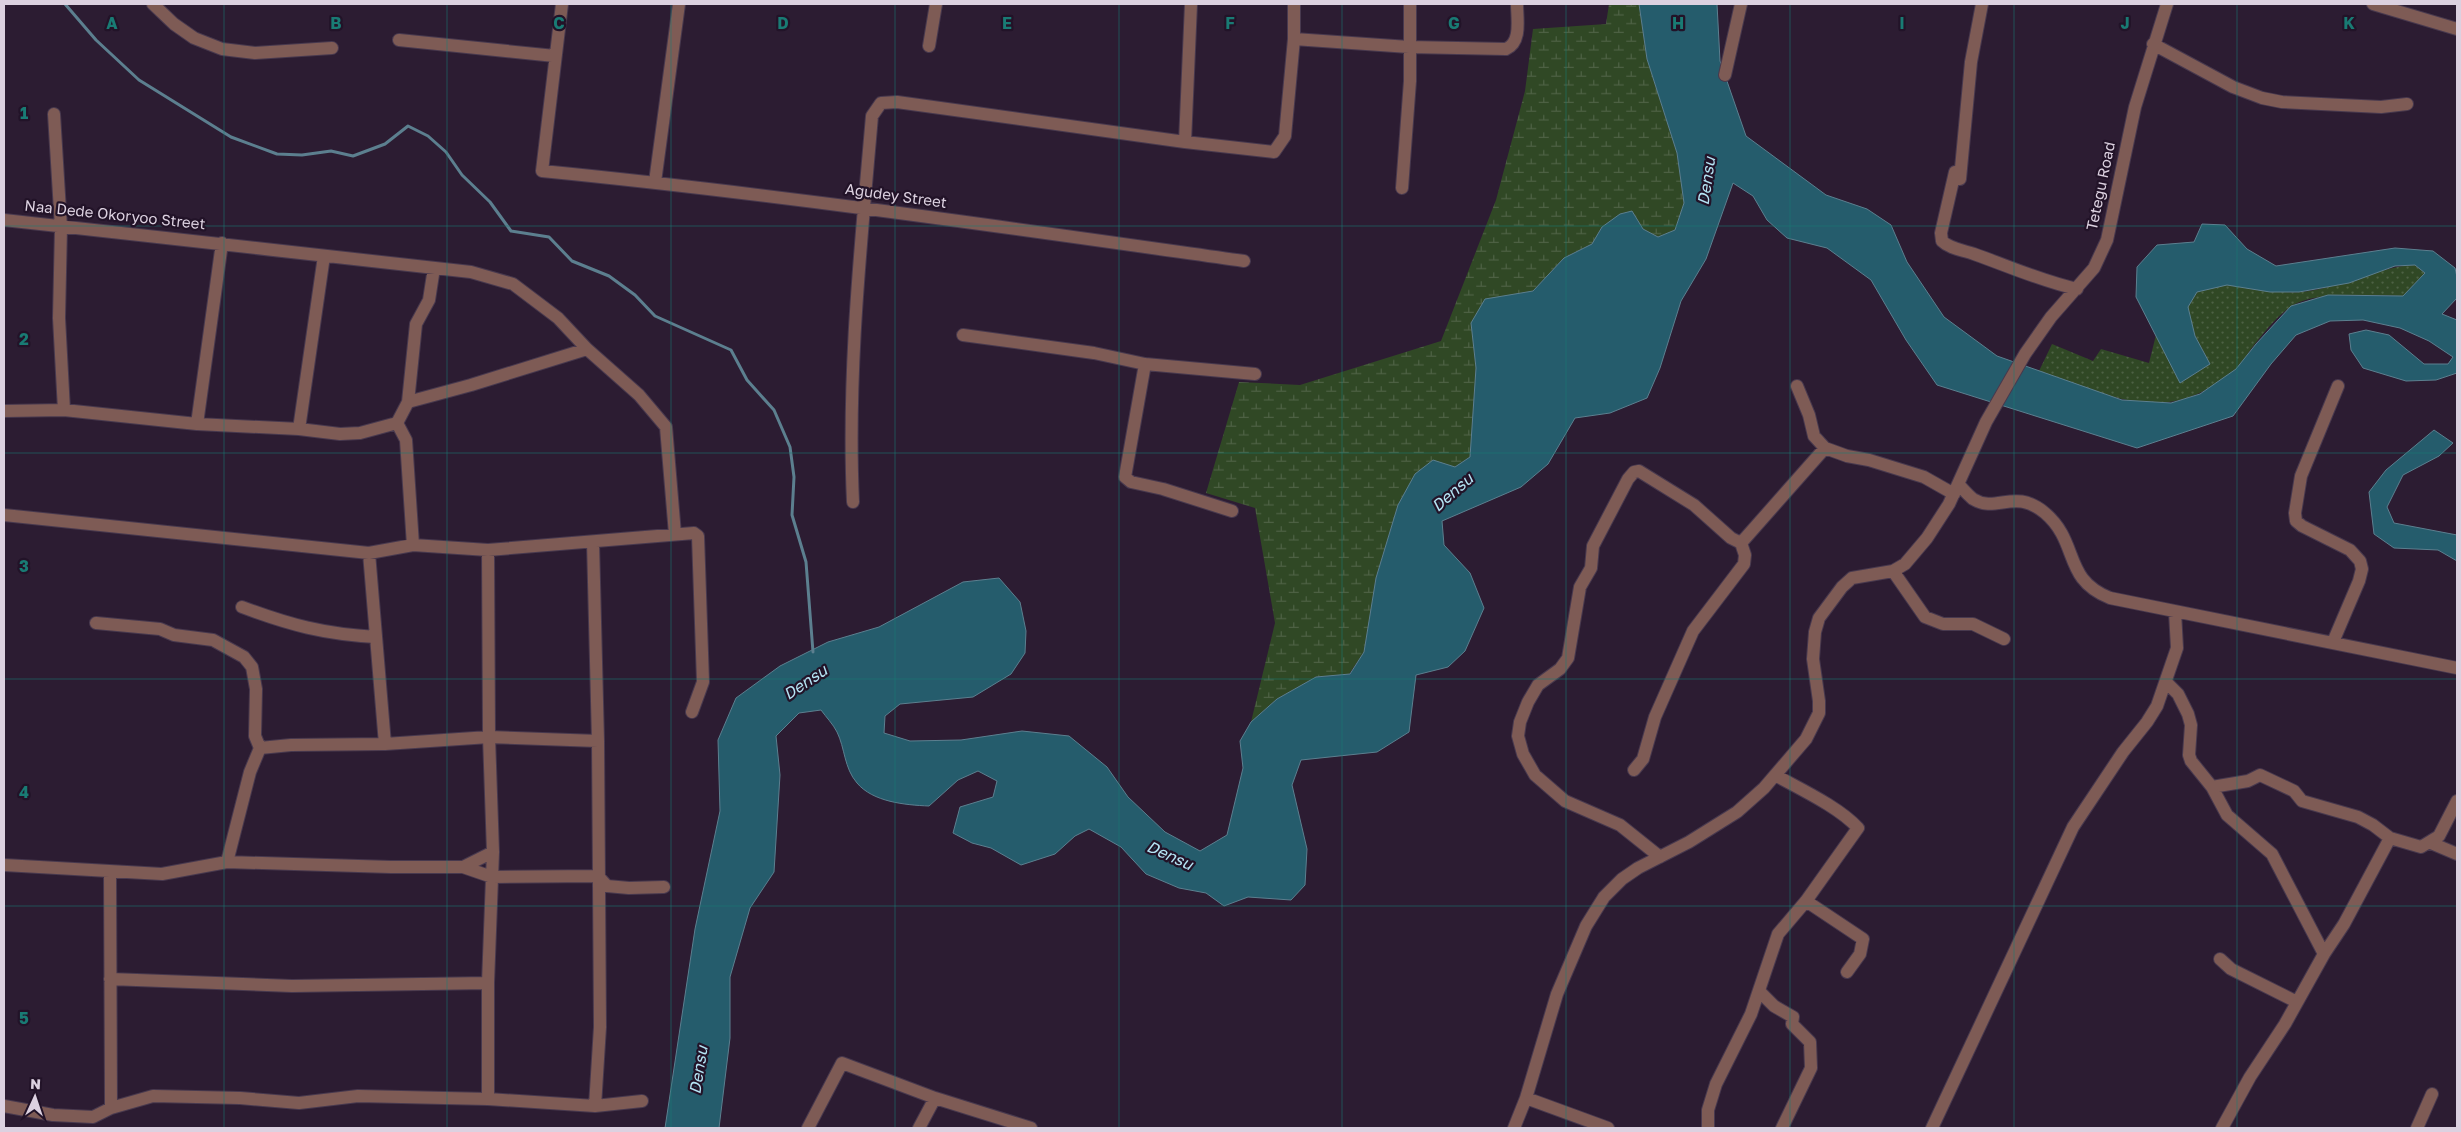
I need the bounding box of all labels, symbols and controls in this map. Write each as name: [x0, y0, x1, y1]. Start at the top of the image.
text: A: [106, 13, 118, 33]
text: B: [330, 13, 342, 33]
text: C: [553, 13, 565, 33]
text: D: [777, 13, 789, 33]
text: E: [1002, 13, 1012, 33]
text: F: [1225, 13, 1235, 33]
text: G: [1448, 13, 1460, 33]
text: H: [1672, 13, 1684, 33]
text: I: [1899, 13, 1905, 33]
text: J: [2120, 13, 2130, 33]
text: K: [2343, 13, 2355, 33]
text: 1: [20, 103, 28, 123]
street label: Tetegu Road: [2082, 140, 2118, 232]
water label: Densu: [1693, 154, 1719, 206]
street label: Agudey Street: [844, 179, 948, 211]
street label: Naa Dede Okoryoo Street: [24, 196, 206, 232]
text: 2: [19, 329, 29, 349]
water label: Densu: [1427, 468, 1478, 515]
text: 3: [19, 556, 29, 576]
water label: Densu: [779, 659, 832, 704]
text: 4: [19, 782, 29, 802]
water label: Densu: [1144, 836, 1197, 875]
text: 5: [19, 1008, 29, 1028]
water label: Densu: [684, 1043, 712, 1096]
north arrow: [10, 1072, 60, 1122]
text: N: [30, 1075, 41, 1092]

